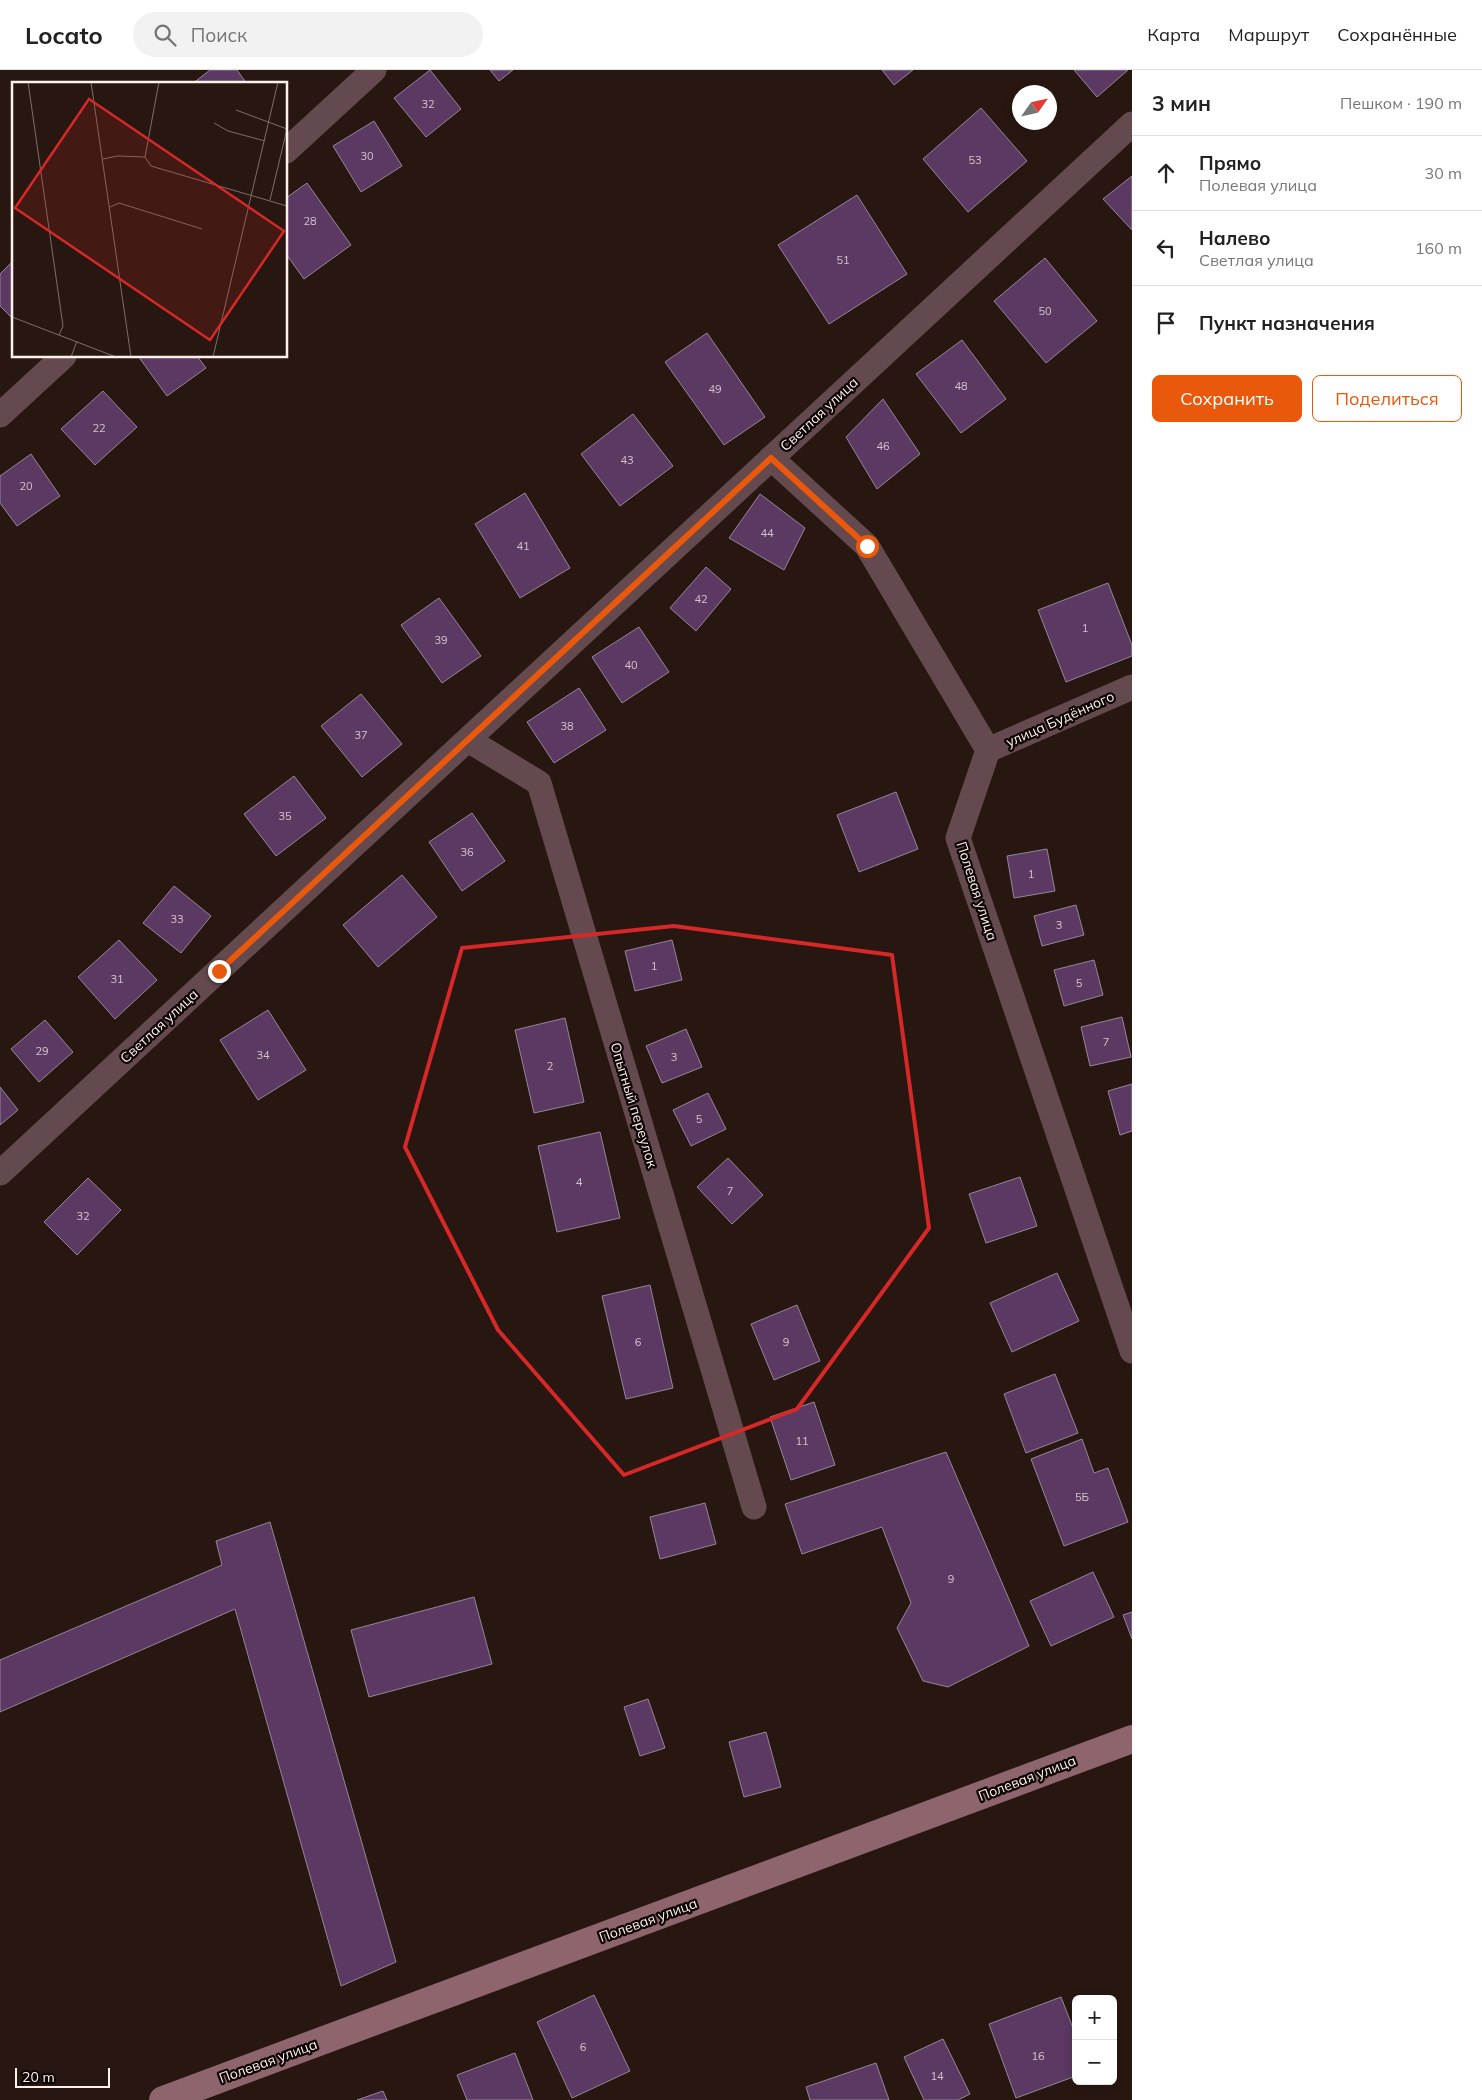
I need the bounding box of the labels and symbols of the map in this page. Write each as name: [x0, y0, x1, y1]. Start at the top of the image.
inset map: [12, 82, 288, 358]
north arrow: [1012, 85, 1057, 130]
house number: 32: [421, 97, 435, 111]
house number: 30: [360, 149, 374, 163]
house number: 53: [968, 153, 982, 167]
house number: 28: [303, 214, 317, 228]
house number: 51: [836, 253, 850, 267]
house number: 50: [1038, 304, 1052, 318]
street label: Светлая улица: [776, 373, 862, 455]
house number: 48: [954, 379, 968, 393]
house number: 49: [708, 382, 722, 396]
house number: 22: [92, 421, 106, 435]
house number: 46: [876, 439, 890, 453]
house number: 43: [620, 453, 634, 467]
house number: 20: [19, 479, 33, 493]
house number: 44: [760, 526, 774, 540]
route start: [856, 535, 879, 558]
house number: 41: [516, 539, 530, 553]
house number: 42: [694, 592, 708, 606]
house number: 1: [1082, 621, 1088, 635]
house number: 39: [434, 633, 448, 647]
house number: 40: [624, 658, 638, 672]
street label: улица Будённого: [1003, 687, 1117, 751]
house number: 38: [560, 719, 574, 733]
house number: 37: [354, 728, 368, 742]
house number: 35: [278, 809, 292, 823]
street label: Полевая улица: [952, 839, 1002, 943]
house number: 36: [460, 845, 474, 859]
house number: 1: [1028, 867, 1034, 881]
house number: 33: [170, 912, 184, 926]
house number: 3: [1056, 918, 1062, 932]
house number: 1: [651, 959, 657, 973]
route end: [208, 960, 231, 983]
house number: 31: [110, 972, 124, 986]
house number: 5: [1076, 976, 1083, 990]
street label: Светлая улица: [116, 985, 202, 1067]
house number: 7: [1103, 1035, 1109, 1049]
street label: Опытный переулок: [606, 1040, 662, 1170]
house number: 29: [35, 1044, 49, 1058]
house number: 34: [256, 1048, 270, 1062]
house number: 3: [671, 1050, 677, 1064]
house number: 2: [547, 1059, 554, 1073]
house number: 5: [696, 1112, 703, 1126]
house number: 4: [576, 1175, 583, 1189]
house number: 7: [727, 1184, 733, 1198]
house number: 32: [76, 1209, 90, 1223]
house number: 6: [635, 1335, 642, 1349]
house number: 9: [783, 1335, 789, 1349]
house number: 11: [795, 1434, 809, 1448]
house number: 5Б: [1075, 1490, 1089, 1504]
house number: 9: [948, 1572, 954, 1586]
street label: Полевая улица: [976, 1751, 1078, 1805]
street label: Полевая улица: [596, 1894, 700, 1946]
street label: Полевая улица: [216, 2035, 320, 2087]
house number: 6: [580, 2040, 587, 2054]
house number: 16: [1031, 2049, 1045, 2063]
scale bar: [15, 2065, 110, 2088]
house number: 14: [930, 2069, 944, 2083]

